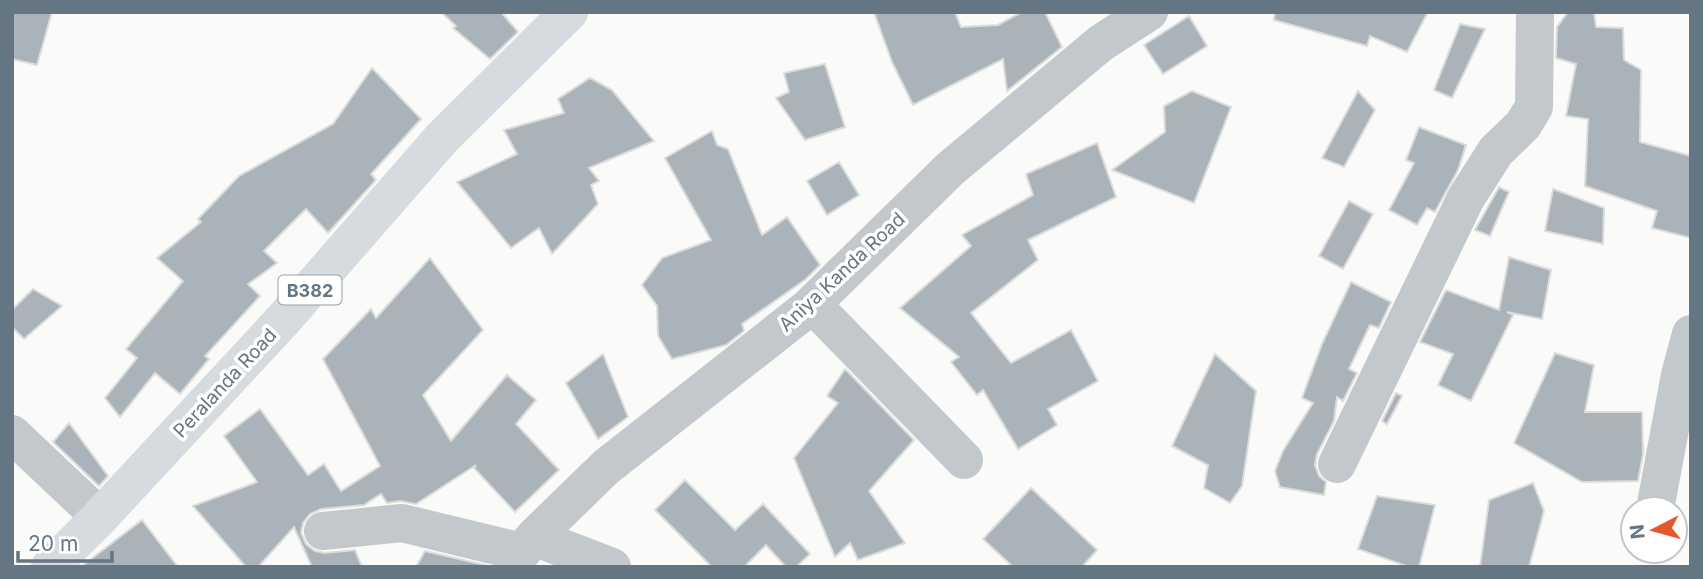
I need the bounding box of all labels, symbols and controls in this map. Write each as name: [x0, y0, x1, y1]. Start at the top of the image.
street label: Aniya Kanda Road: [774, 208, 910, 336]
road number: B382: [278, 276, 342, 304]
street label: Peralanda Road: [169, 324, 281, 442]
north arrow: [1619, 495, 1689, 565]
scale bar: [18, 520, 112, 564]
text: N: [1625, 523, 1650, 540]
text: 20 m: [28, 531, 78, 556]

